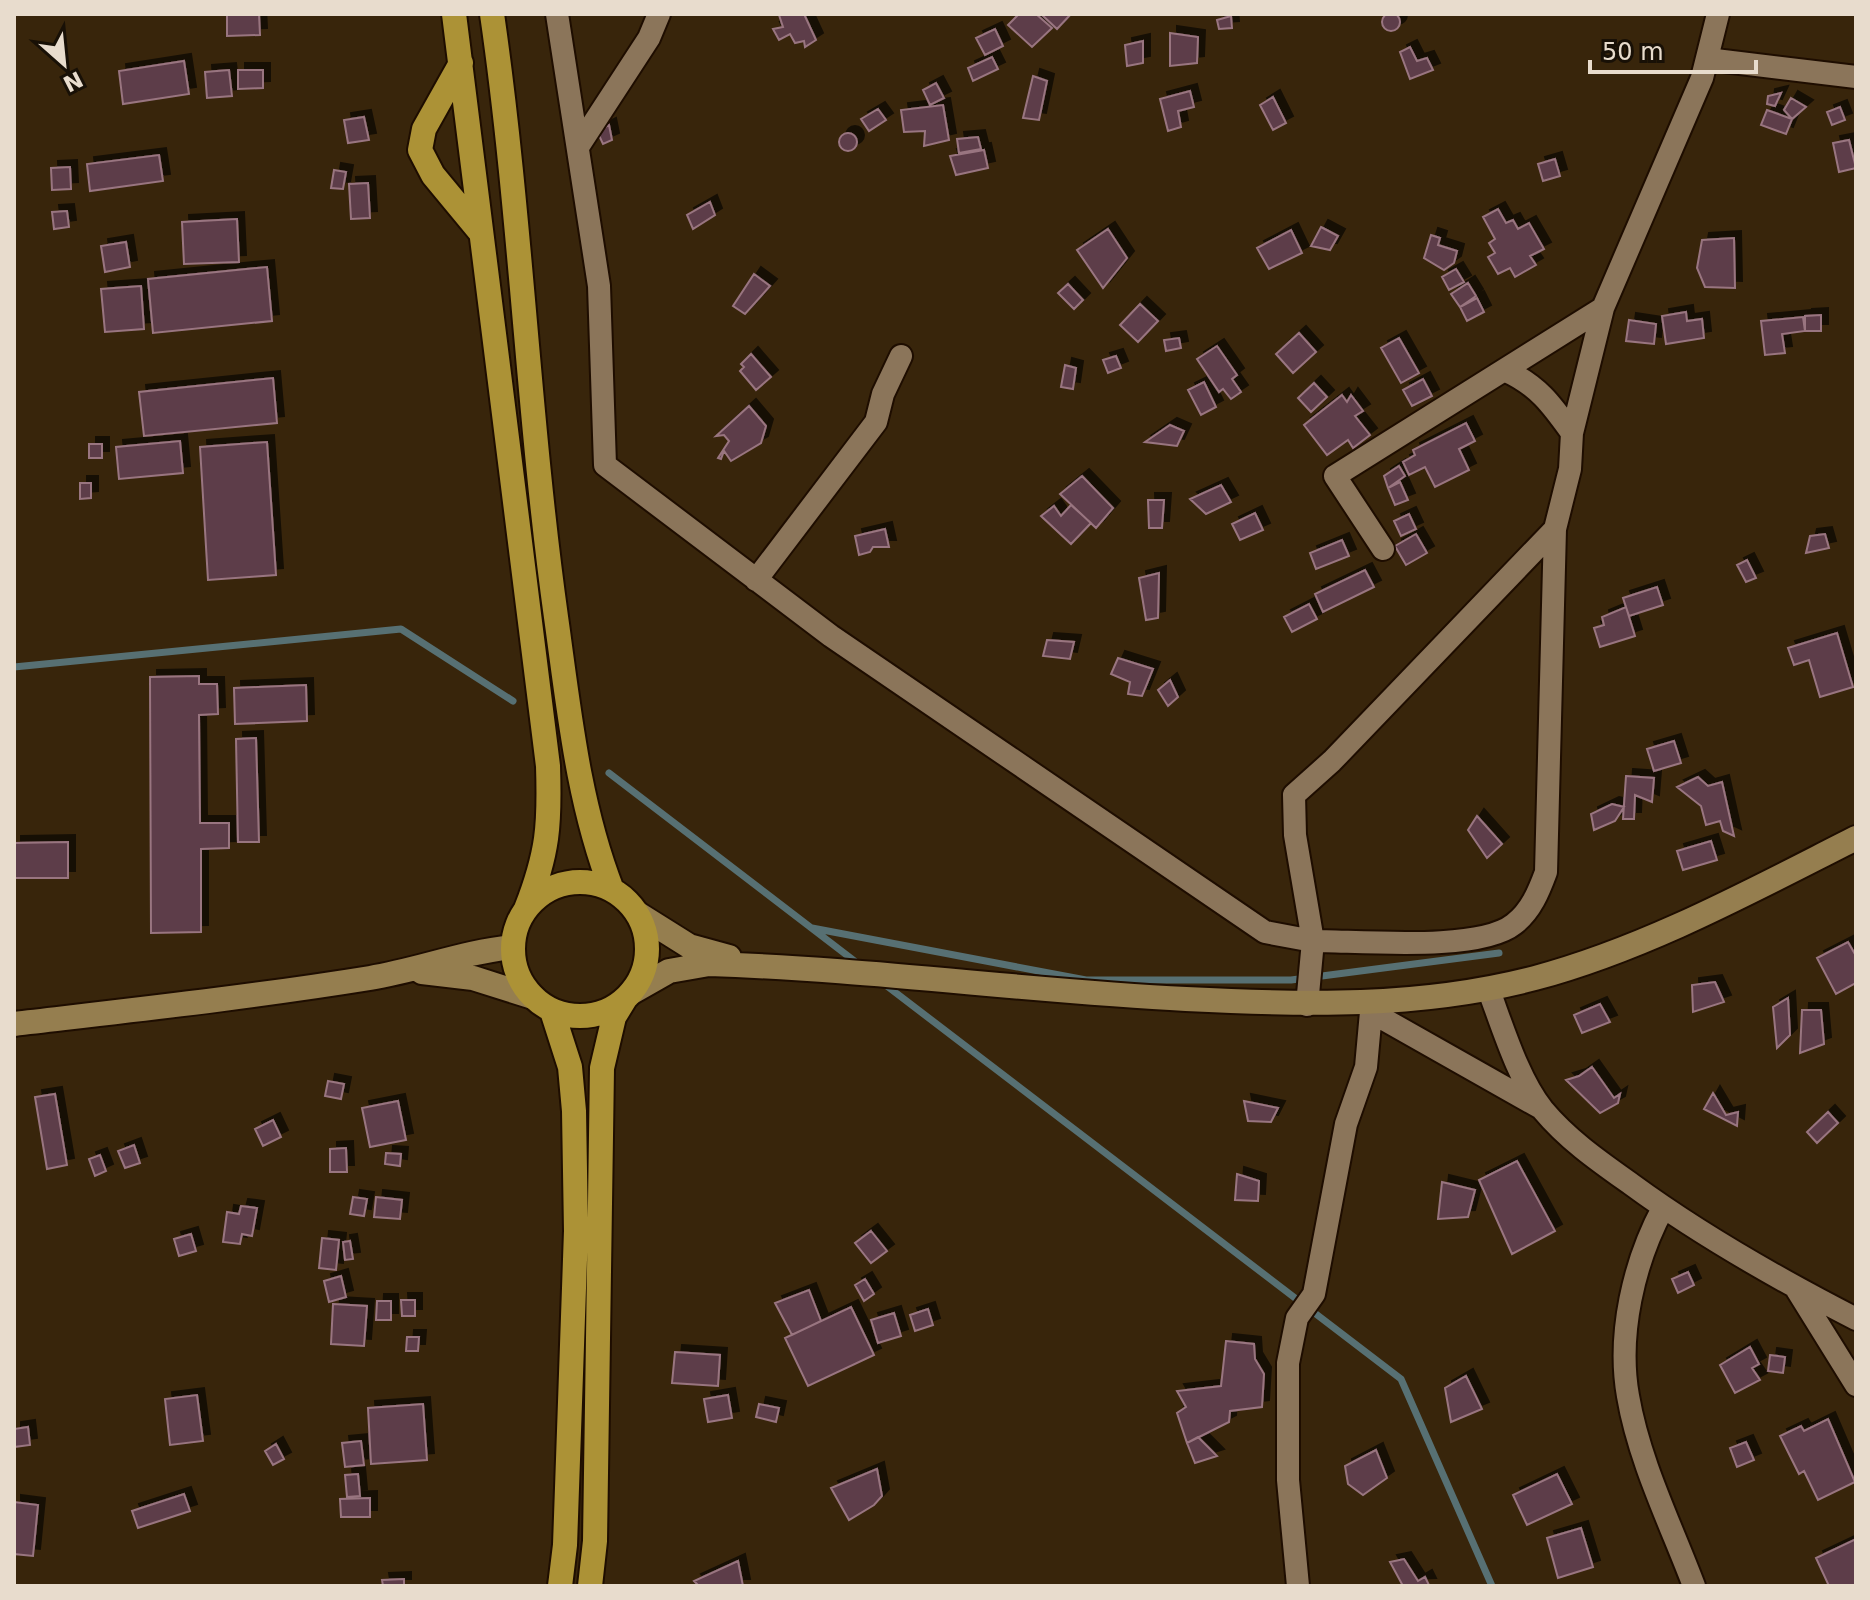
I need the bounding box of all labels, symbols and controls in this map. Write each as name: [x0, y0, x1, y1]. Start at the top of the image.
north arrow: [24, 24, 104, 104]
scale bar: [1590, 24, 1756, 74]
text: 50 m: [1602, 38, 1664, 66]
text: N: [59, 66, 87, 97]

